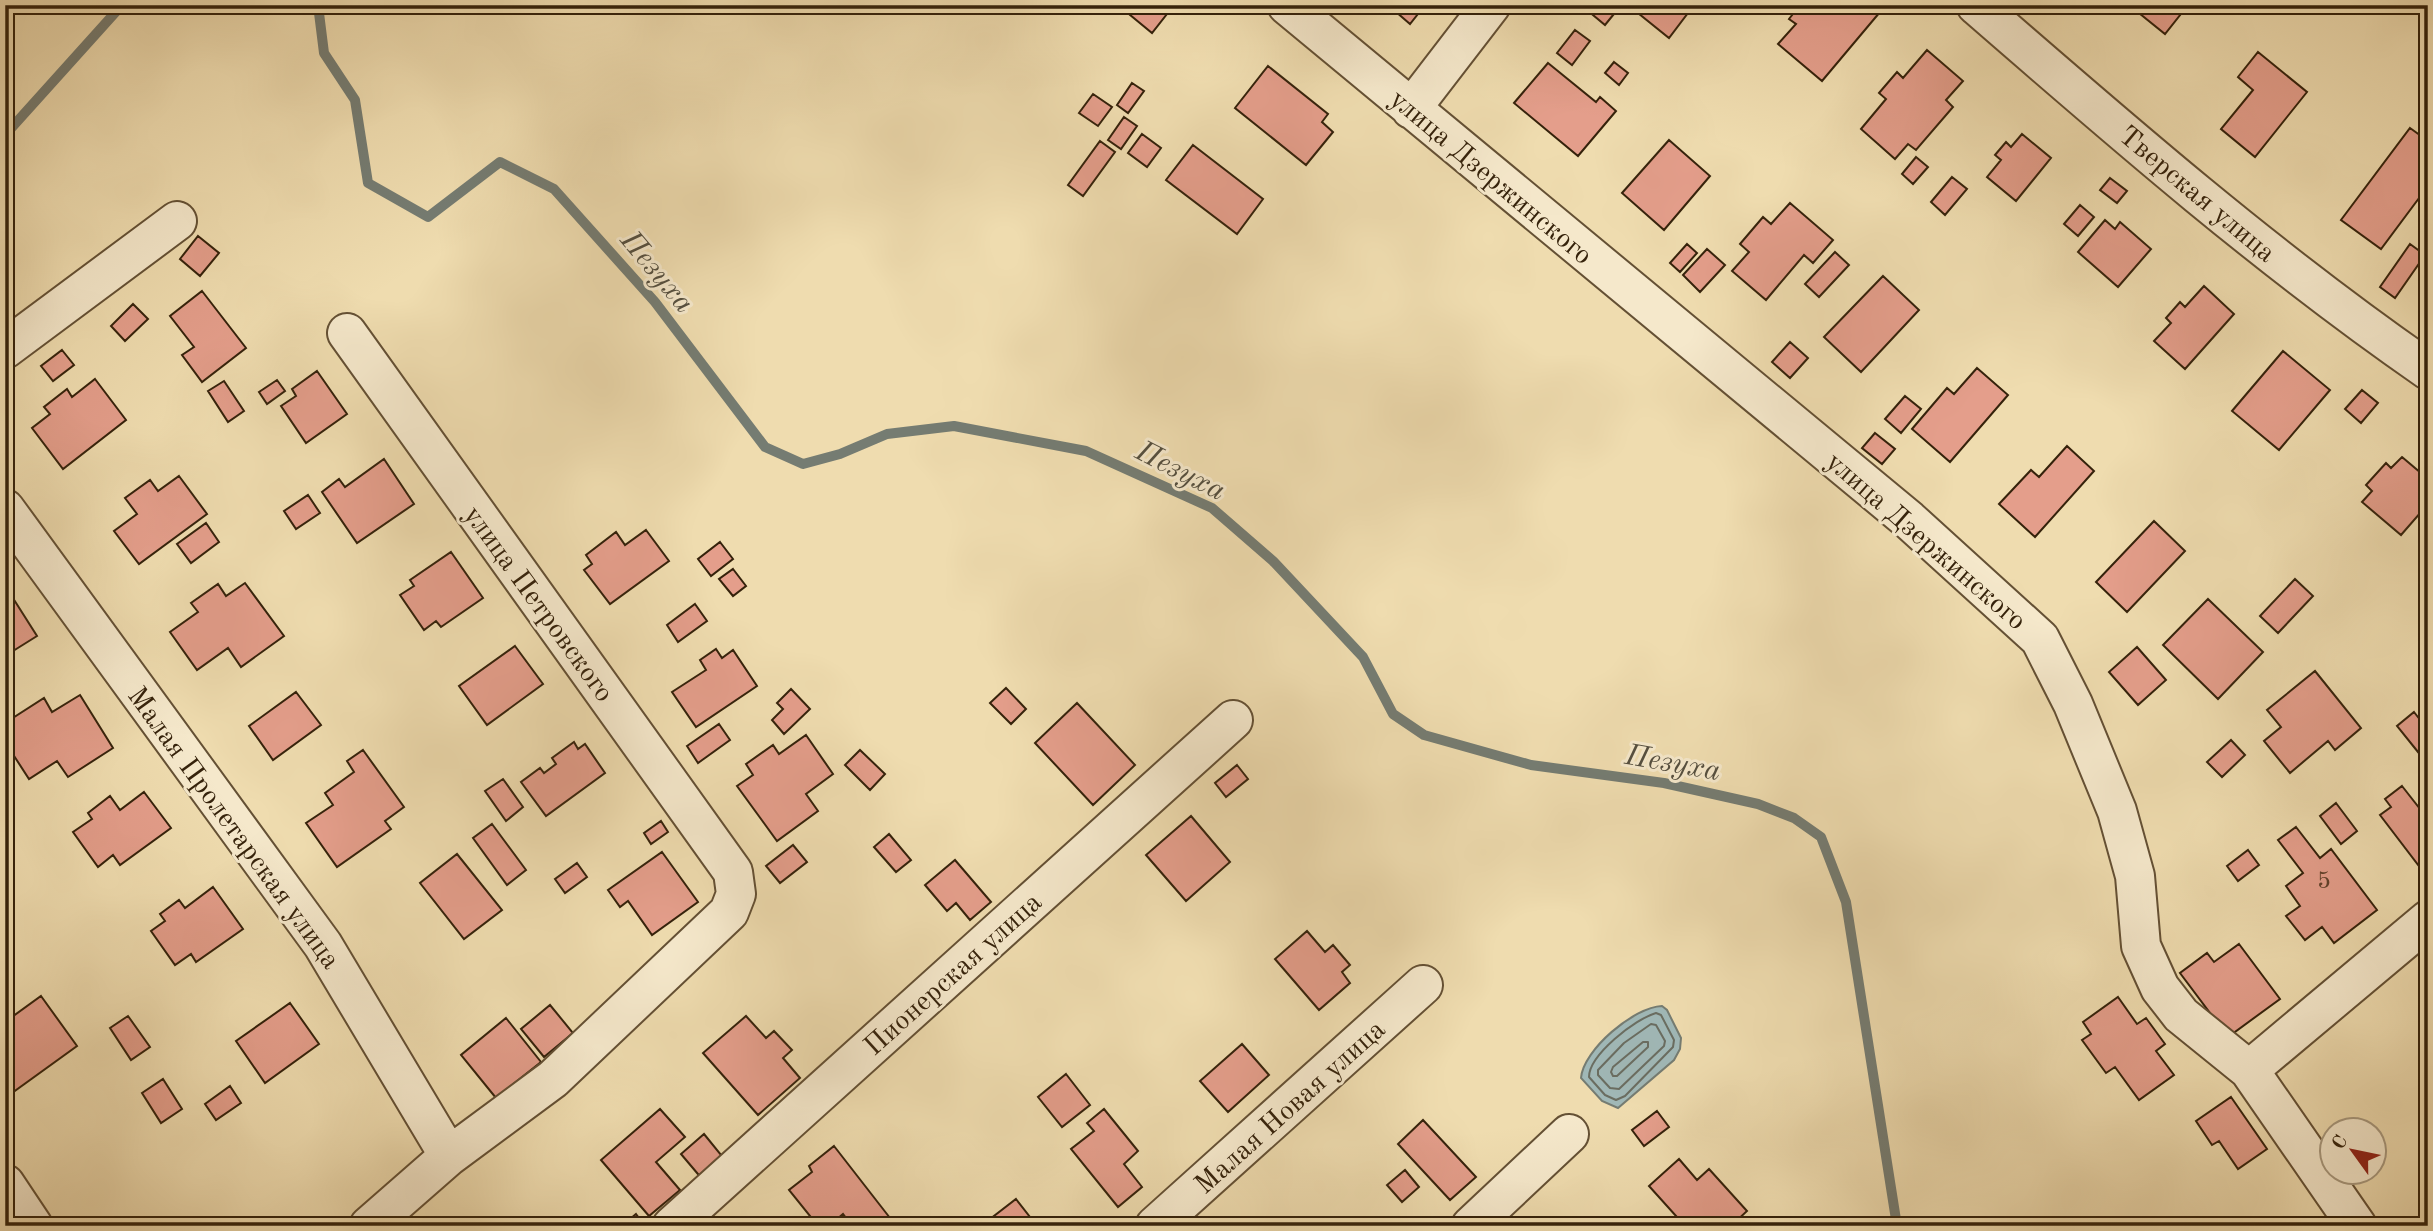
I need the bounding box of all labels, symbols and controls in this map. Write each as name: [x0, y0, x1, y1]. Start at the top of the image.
street label: улица Дзержинского: [1383, 86, 1597, 271]
street label: Тверская улица: [2112, 122, 2280, 269]
water label: Пезуха: [613, 225, 699, 319]
water label: Пезуха: [1129, 436, 1230, 507]
street label: улица Дзержинского: [1820, 448, 2030, 636]
street label: улица Петровского: [457, 502, 618, 708]
street label: Малая Пролетарская улица: [121, 683, 344, 975]
water label: Пезуха: [1621, 741, 1723, 787]
house number: 5: [2317, 870, 2331, 894]
street label: Пионерская улица: [860, 888, 1048, 1062]
street label: Малая Новая улица: [1191, 1016, 1391, 1201]
north arrow: [2318, 1116, 2388, 1186]
text: С: [2329, 1133, 2352, 1154]

